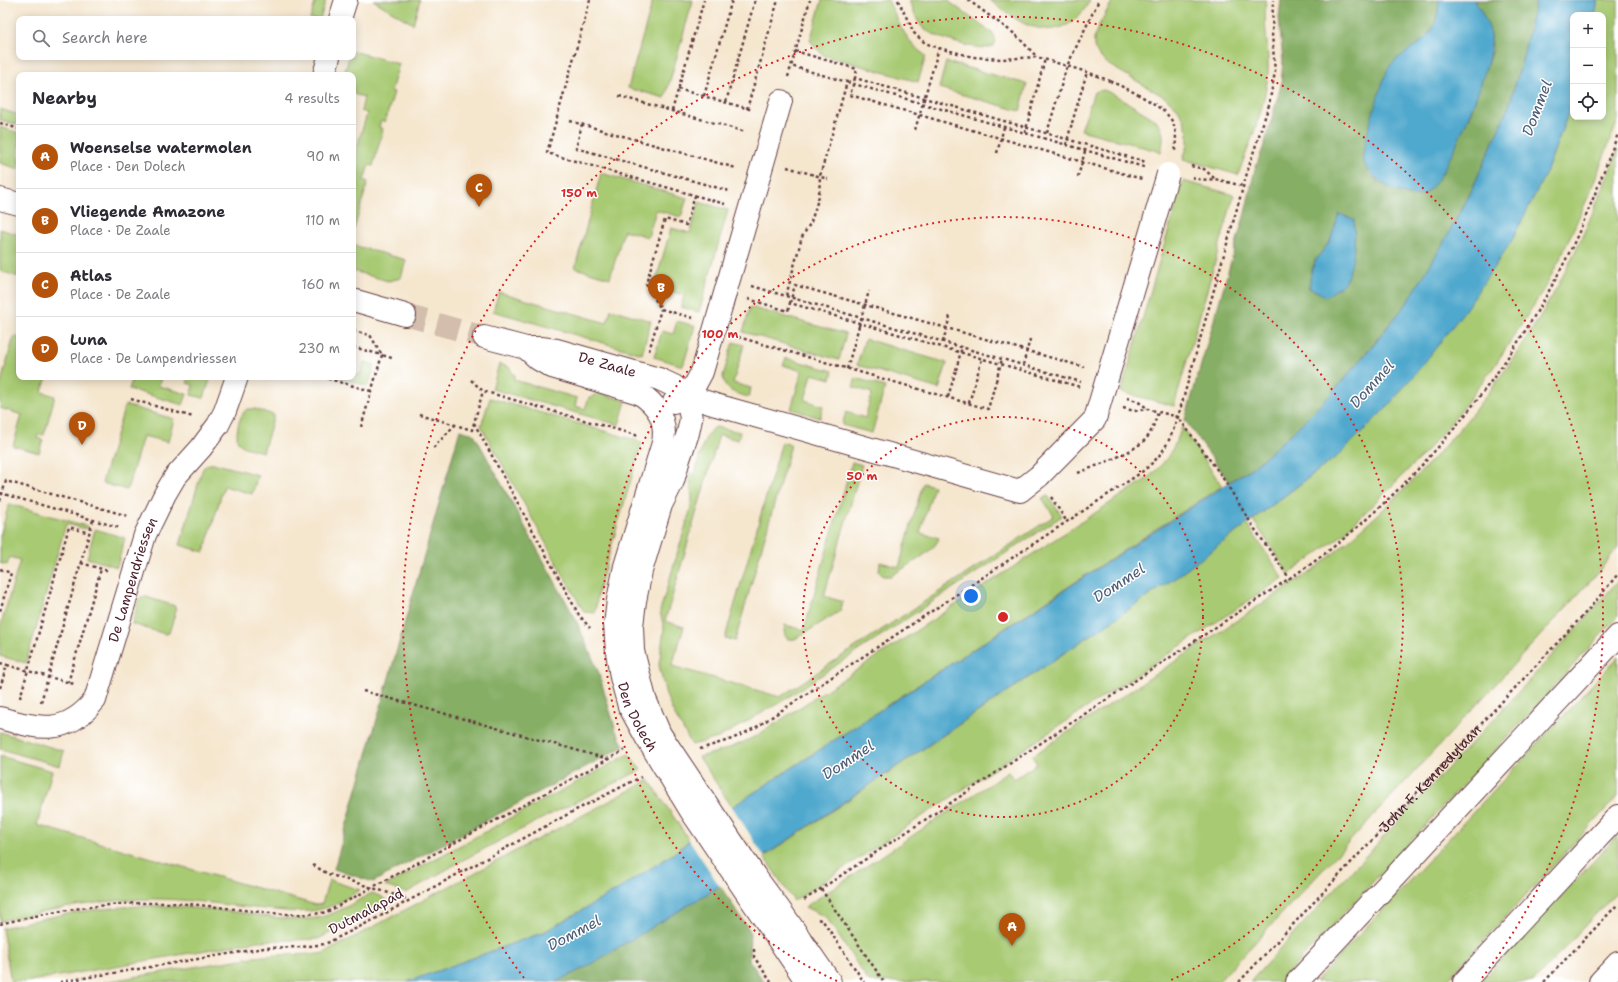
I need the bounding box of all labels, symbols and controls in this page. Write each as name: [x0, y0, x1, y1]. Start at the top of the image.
map controls: [1570, 12, 1606, 120]
button: +: [1570, 12, 1606, 48]
search box: [16, 16, 356, 60]
icon: search: [30, 27, 52, 49]
text: Search here: [62, 28, 148, 48]
button: −: [1570, 48, 1606, 84]
water label: Dommel: [1517, 77, 1557, 139]
button: locate: [1570, 84, 1606, 120]
text: Nearby: [32, 87, 97, 109]
text: 4 results: [284, 90, 340, 107]
text: Woenselse watermolen: [70, 138, 252, 158]
text: A: [40, 148, 50, 165]
text: 90 m: [306, 148, 340, 165]
text: Place · Den Dolech: [70, 158, 186, 175]
pin: C: [466, 174, 492, 207]
text: 150 m: [561, 185, 597, 201]
text: Vliegende Amazone: [70, 202, 225, 222]
text: B: [41, 212, 49, 229]
text: 110 m: [305, 212, 340, 229]
text: Place · De Zaale: [70, 222, 171, 239]
text: Atlas: [70, 266, 112, 286]
pin: B: [648, 274, 674, 307]
text: C: [41, 276, 49, 293]
text: 160 m: [302, 276, 340, 293]
text: Place · De Zaale: [70, 286, 171, 303]
text: 100 m: [702, 326, 739, 342]
text: Luna: [70, 330, 107, 350]
text: D: [40, 340, 50, 357]
text: 230 m: [298, 340, 340, 357]
street label: De Zaale: [576, 348, 638, 381]
text: Place · De Lampendriessen: [70, 350, 237, 367]
water label: Dommel: [1345, 356, 1399, 412]
pin: D: [69, 412, 95, 445]
text: 50 m: [847, 468, 878, 484]
street label: De Lampendriessen: [104, 514, 162, 644]
water label: Dommel: [1089, 559, 1149, 607]
your location: [961, 586, 981, 606]
centre of rings: [996, 610, 1010, 624]
street label: Den Dolech: [614, 680, 662, 755]
street label: John F. Kennedylaan: [1375, 721, 1485, 836]
water label: Dommel: [818, 736, 878, 784]
street label: Dutmalapad: [326, 884, 407, 938]
water label: Dommel: [544, 910, 605, 955]
pin: A: [999, 913, 1025, 946]

